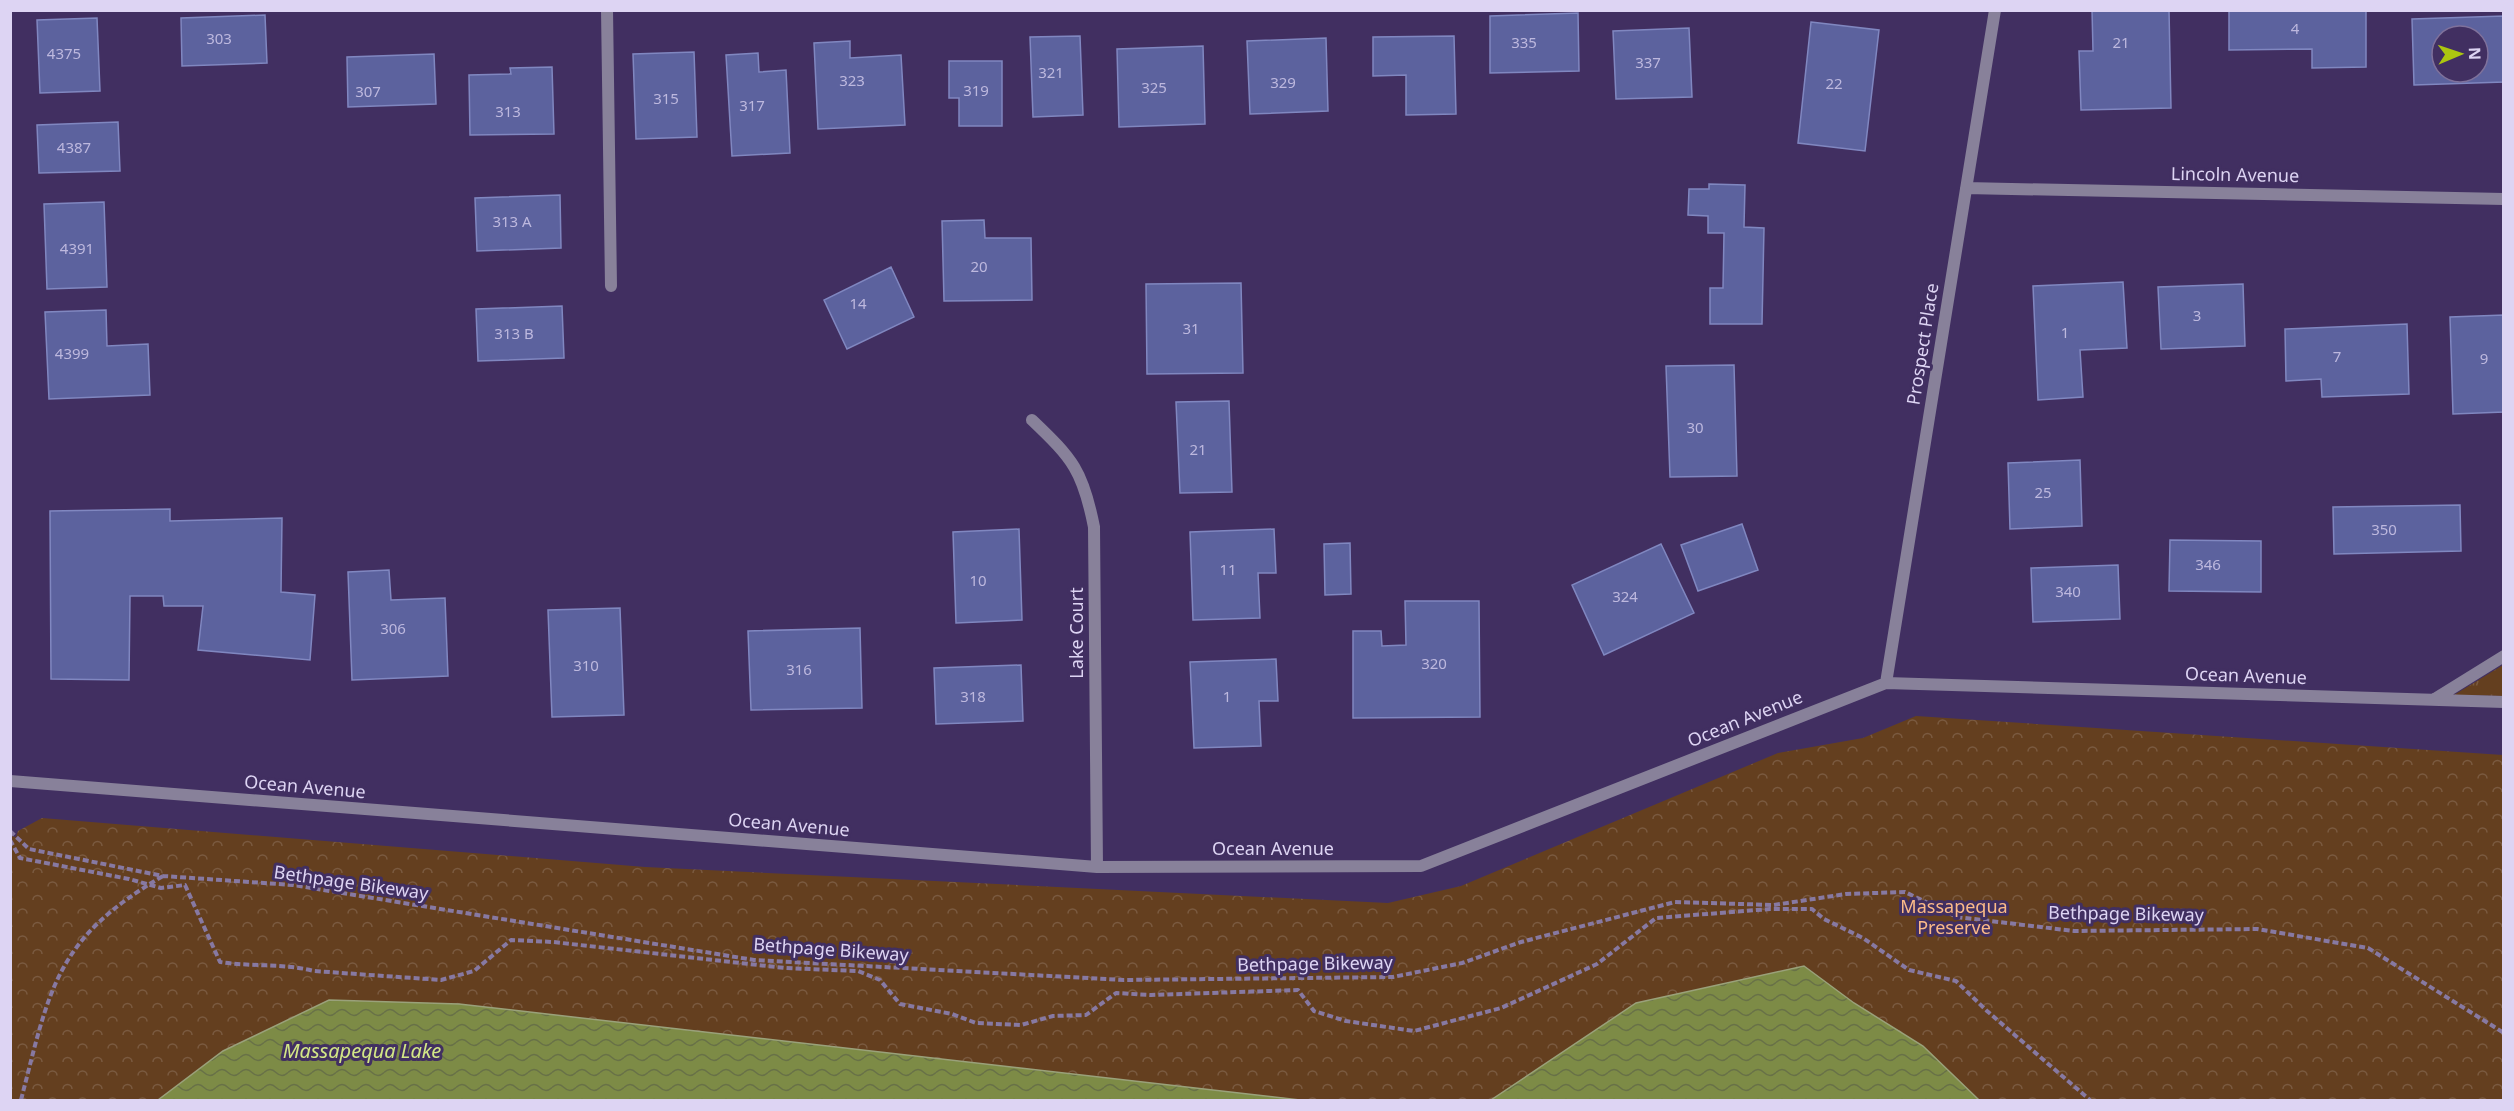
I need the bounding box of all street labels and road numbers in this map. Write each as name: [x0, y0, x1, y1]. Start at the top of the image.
street label: Lincoln Avenue: [2171, 161, 2299, 187]
street label: Prospect Place: [1901, 281, 1943, 406]
street label: Lake Court: [1064, 587, 1088, 679]
street label: Ocean Avenue: [2185, 661, 2307, 689]
street label: Ocean Avenue: [1684, 684, 1806, 752]
street label: Ocean Avenue: [243, 769, 367, 803]
street label: Ocean Avenue: [727, 807, 851, 841]
street label: Ocean Avenue: [1212, 836, 1334, 860]
street label: Bethpage Bikeway: [272, 859, 431, 905]
street label: Bethpage Bikeway: [2048, 900, 2205, 926]
street label: Bethpage Bikeway: [753, 932, 910, 966]
street label: Bethpage Bikeway: [1237, 950, 1394, 976]

